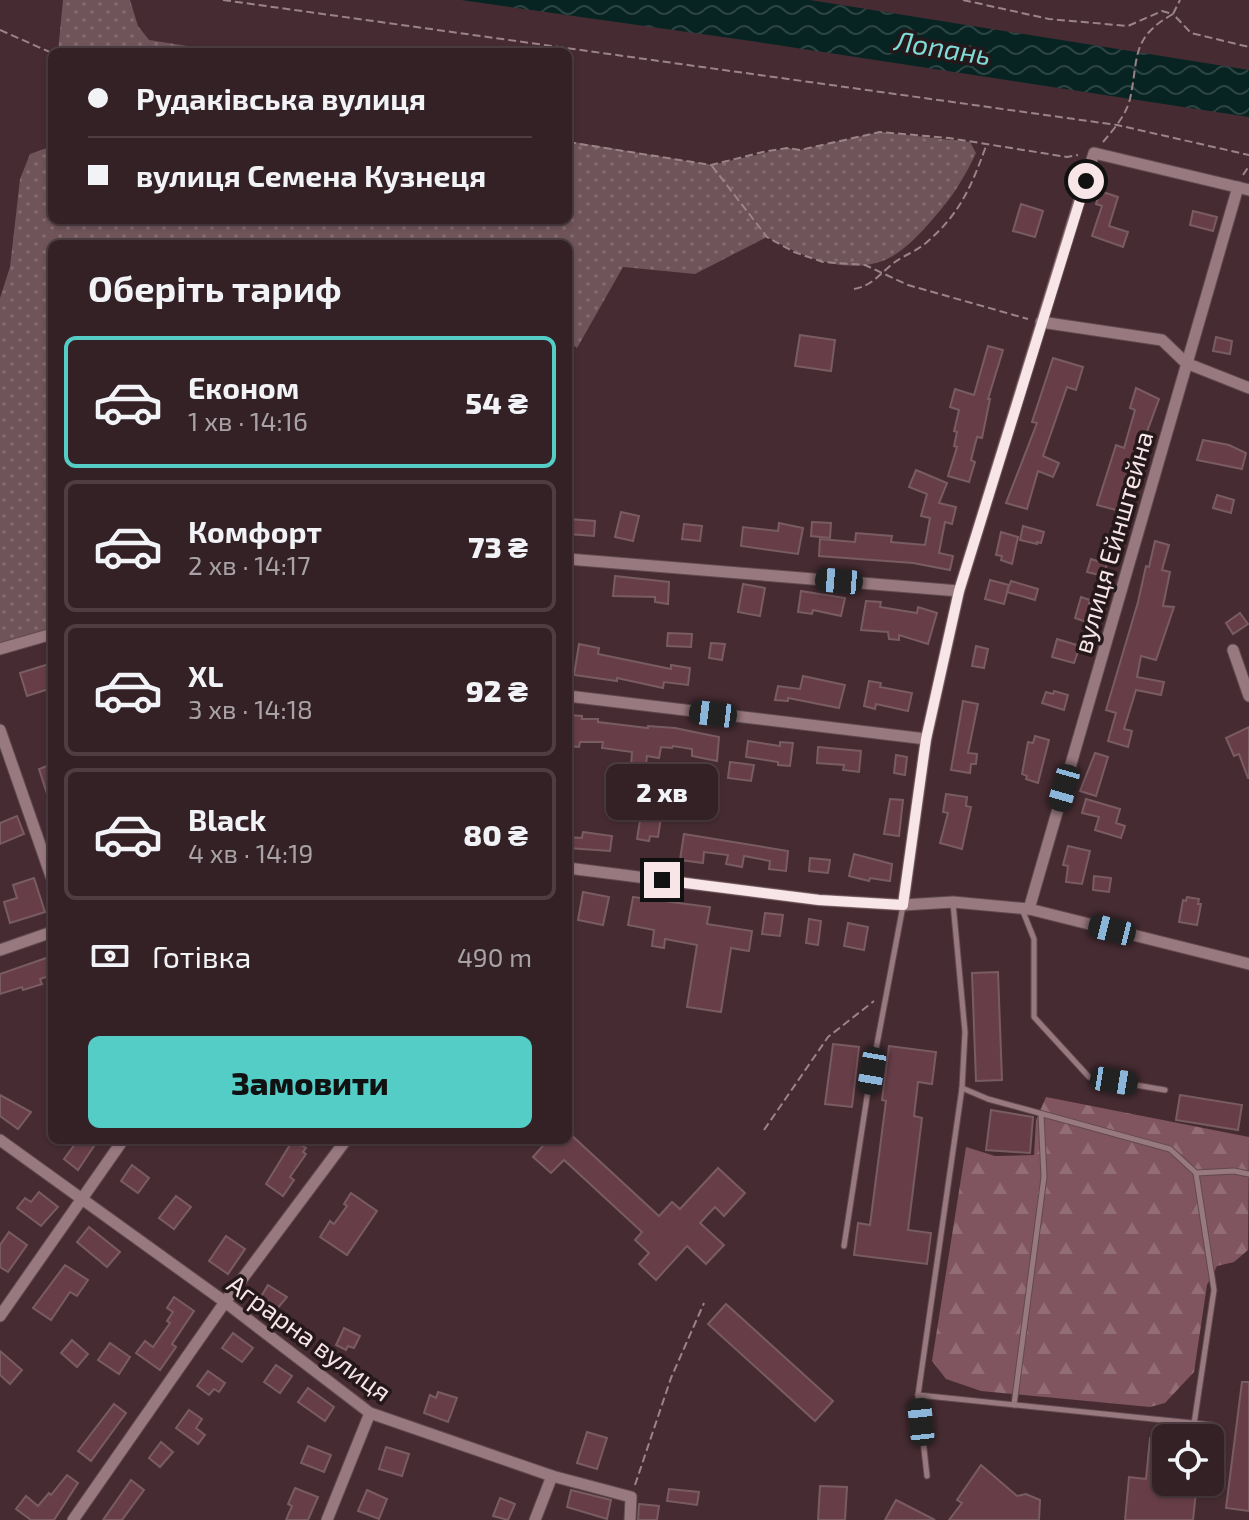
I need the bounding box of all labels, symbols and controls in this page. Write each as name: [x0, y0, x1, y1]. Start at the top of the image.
water label: Лопань: [891, 22, 994, 71]
text: Рудаківська вулиця: [136, 80, 426, 116]
text: вулиця Семена Кузнеця: [136, 157, 486, 193]
route start: [1068, 163, 1104, 199]
text: Оберіть тариф: [88, 266, 342, 309]
icon: car: [92, 366, 164, 438]
text: Економ: [188, 369, 299, 405]
text: 54 ₴: [465, 384, 528, 420]
text: 1 хв · 14:16: [188, 405, 308, 436]
street label: вулиця Ейнштейна: [1065, 427, 1160, 657]
icon: car: [92, 510, 164, 582]
text: Комфорт: [188, 513, 322, 549]
text: 73 ₴: [468, 528, 528, 564]
text: 2 хв · 14:17: [188, 549, 311, 580]
car: [814, 567, 864, 595]
icon: car: [92, 654, 164, 726]
text: XL: [188, 657, 223, 693]
text: 92 ₴: [466, 672, 528, 708]
text: 3 хв · 14:18: [188, 693, 313, 724]
car: [688, 699, 738, 729]
car: [1046, 762, 1082, 814]
callout: 2 хв: [606, 764, 718, 820]
text: 2 хв: [636, 776, 688, 807]
icon: car: [92, 798, 164, 870]
text: Black: [188, 801, 266, 837]
text: 80 ₴: [463, 816, 528, 852]
text: 4 хв · 14:19: [188, 837, 313, 868]
route end: [644, 862, 680, 898]
car: [1086, 913, 1138, 947]
icon: cash: [88, 934, 132, 978]
text: Готівка: [152, 938, 251, 974]
text: 490 m: [457, 941, 532, 972]
button: Замовити: [88, 1036, 532, 1128]
car: [856, 1045, 888, 1097]
car: [1088, 1065, 1140, 1097]
street label: Аграрна вулиця: [222, 1267, 398, 1408]
car: [907, 1397, 935, 1447]
map controls: [1152, 1424, 1224, 1496]
button: locate: [1152, 1424, 1224, 1496]

